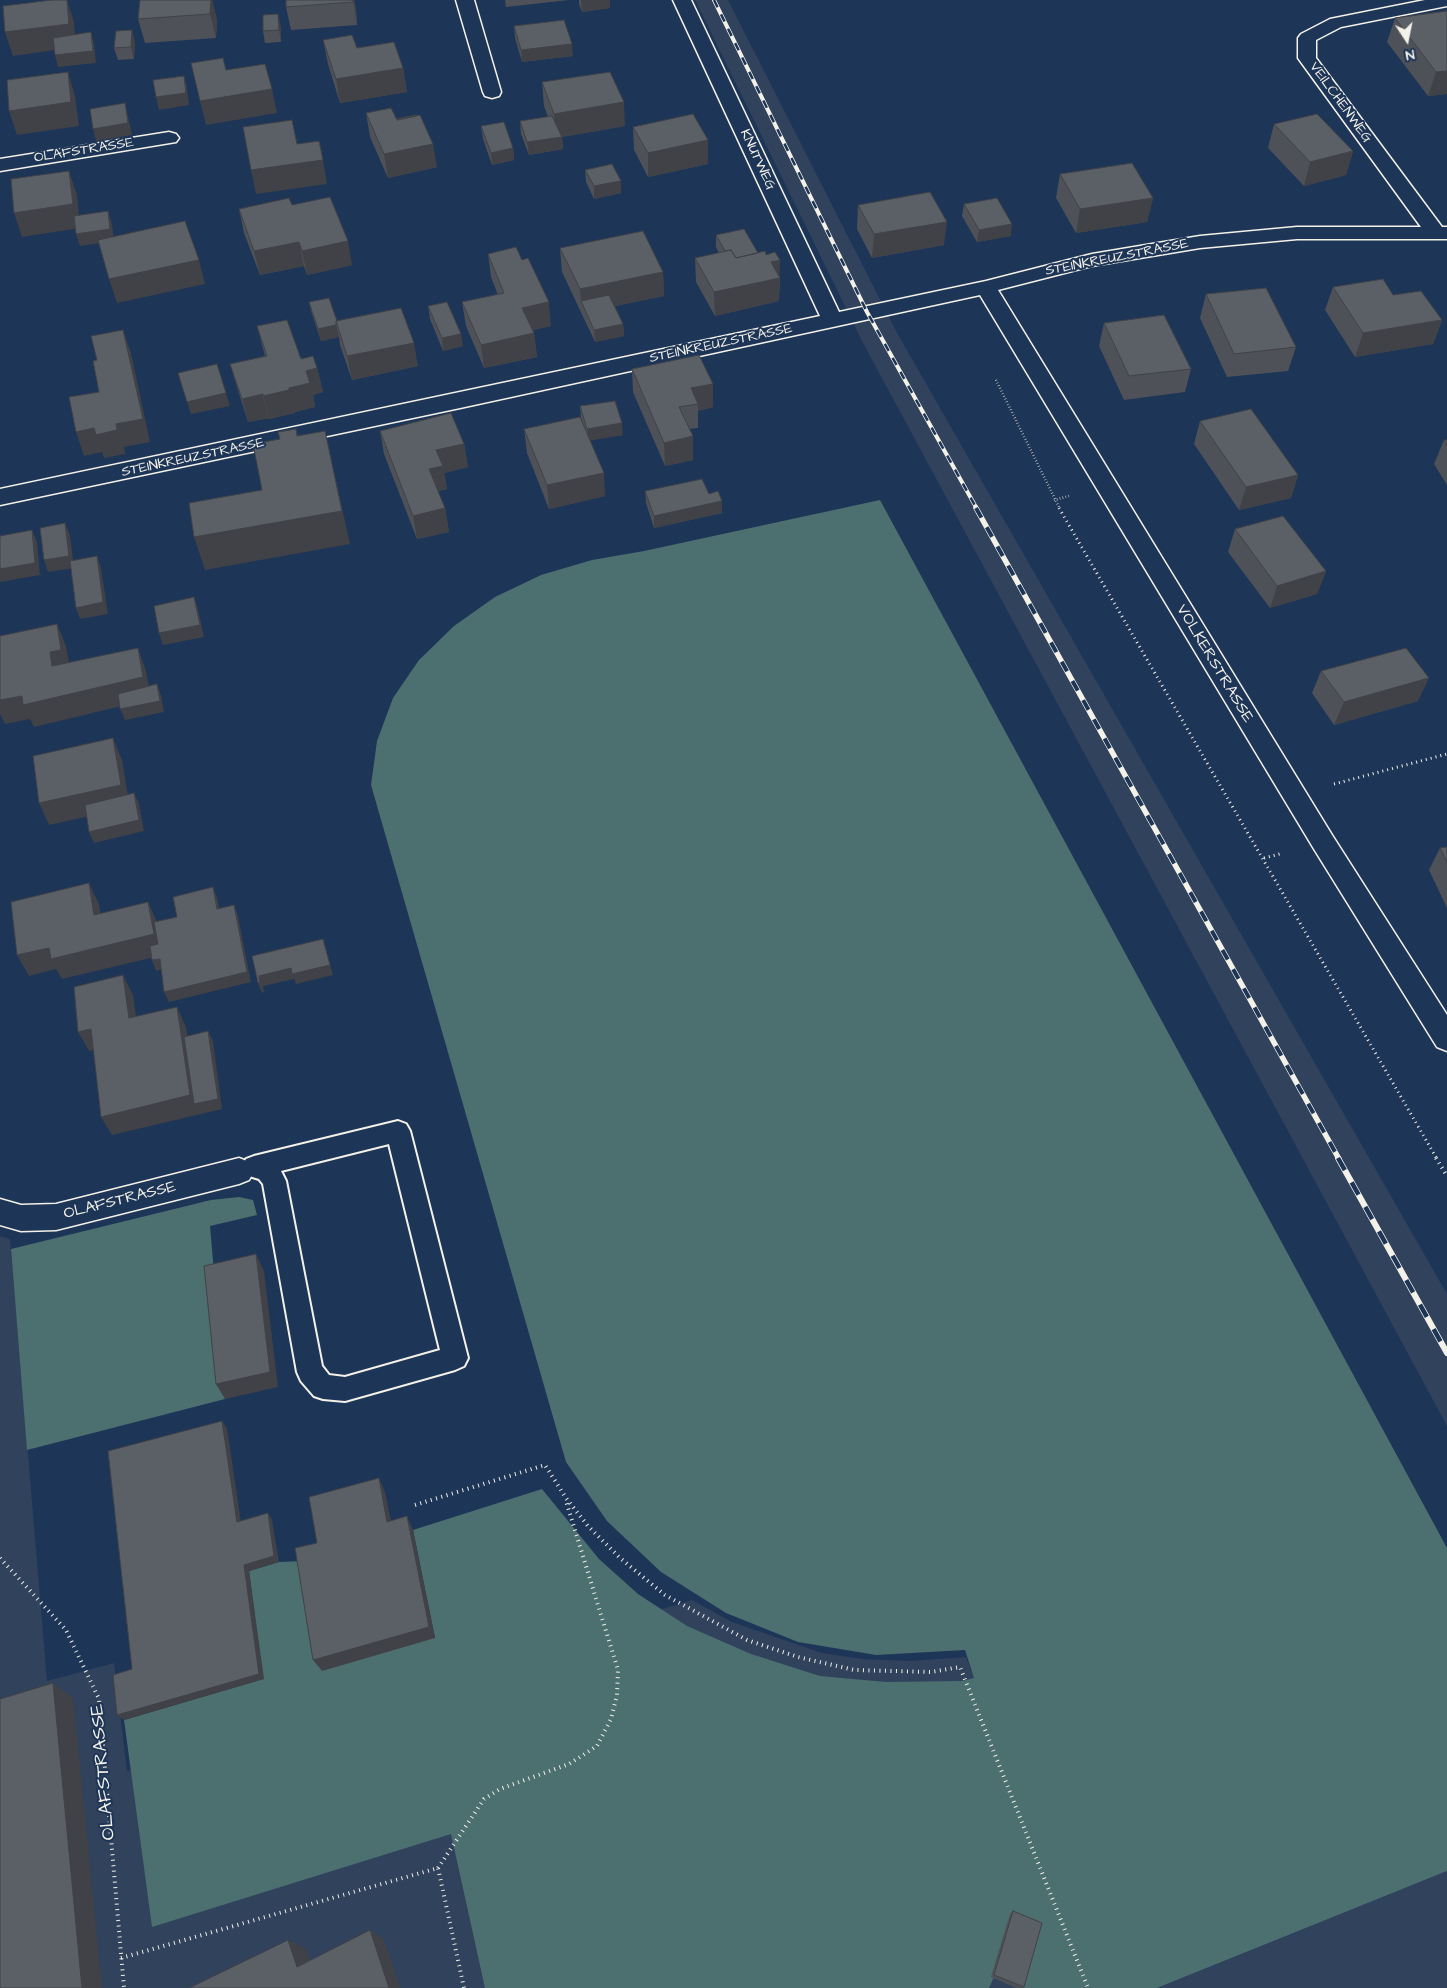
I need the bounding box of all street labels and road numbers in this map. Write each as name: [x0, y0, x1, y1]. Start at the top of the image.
street label: VEILCHENWEG: [1305, 59, 1375, 147]
street label: KNUTWEG: [736, 127, 778, 193]
street label: OLAFSTRASSE: [33, 135, 135, 167]
street label: STEINKREUZSTRASSE: [1044, 236, 1190, 280]
street label: STEINKREUZSTRASSE: [648, 321, 794, 367]
street label: STEINKREUZSTRASSE: [120, 435, 266, 481]
street label: VOLKERSTRASSE: [1171, 601, 1257, 727]
street label: OLAFSTRASSE: [62, 1178, 178, 1224]
street label: OLAFSTRASSE: [87, 1703, 121, 1841]

